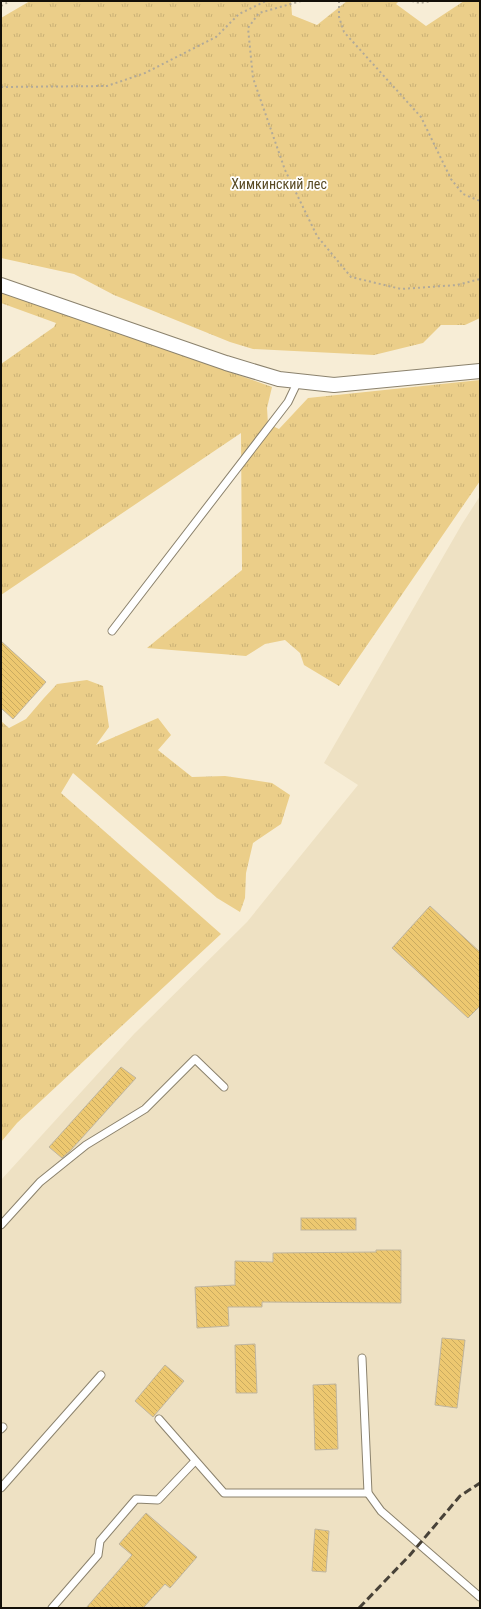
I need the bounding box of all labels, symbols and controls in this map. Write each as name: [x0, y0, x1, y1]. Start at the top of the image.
park label: Химкинский лес: [231, 176, 327, 192]

